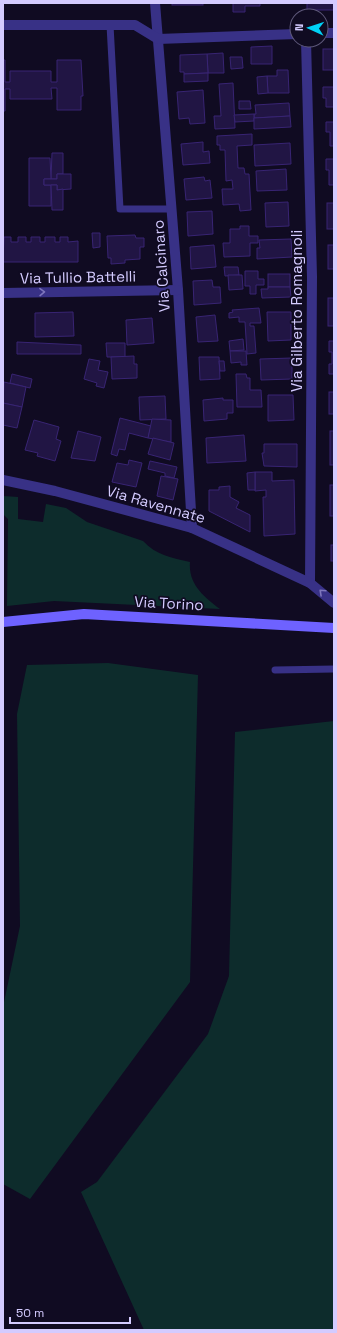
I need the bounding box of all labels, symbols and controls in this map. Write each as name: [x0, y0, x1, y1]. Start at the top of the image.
north arrow: [289, 8, 329, 48]
text: N: [292, 23, 306, 32]
street label: Via Calcinaro: [148, 219, 174, 313]
street label: Via Gilberto Romagnoli: [287, 230, 306, 392]
street label: Via Tullio Battelli: [20, 266, 136, 288]
one-way arrow: [39, 288, 45, 296]
street label: Via Ravennate: [104, 481, 208, 527]
one-way arrow: [319, 590, 327, 597]
street label: Via Torino: [134, 592, 204, 614]
scale bar: [10, 1299, 130, 1325]
text: 50 m: [16, 1305, 44, 1321]

